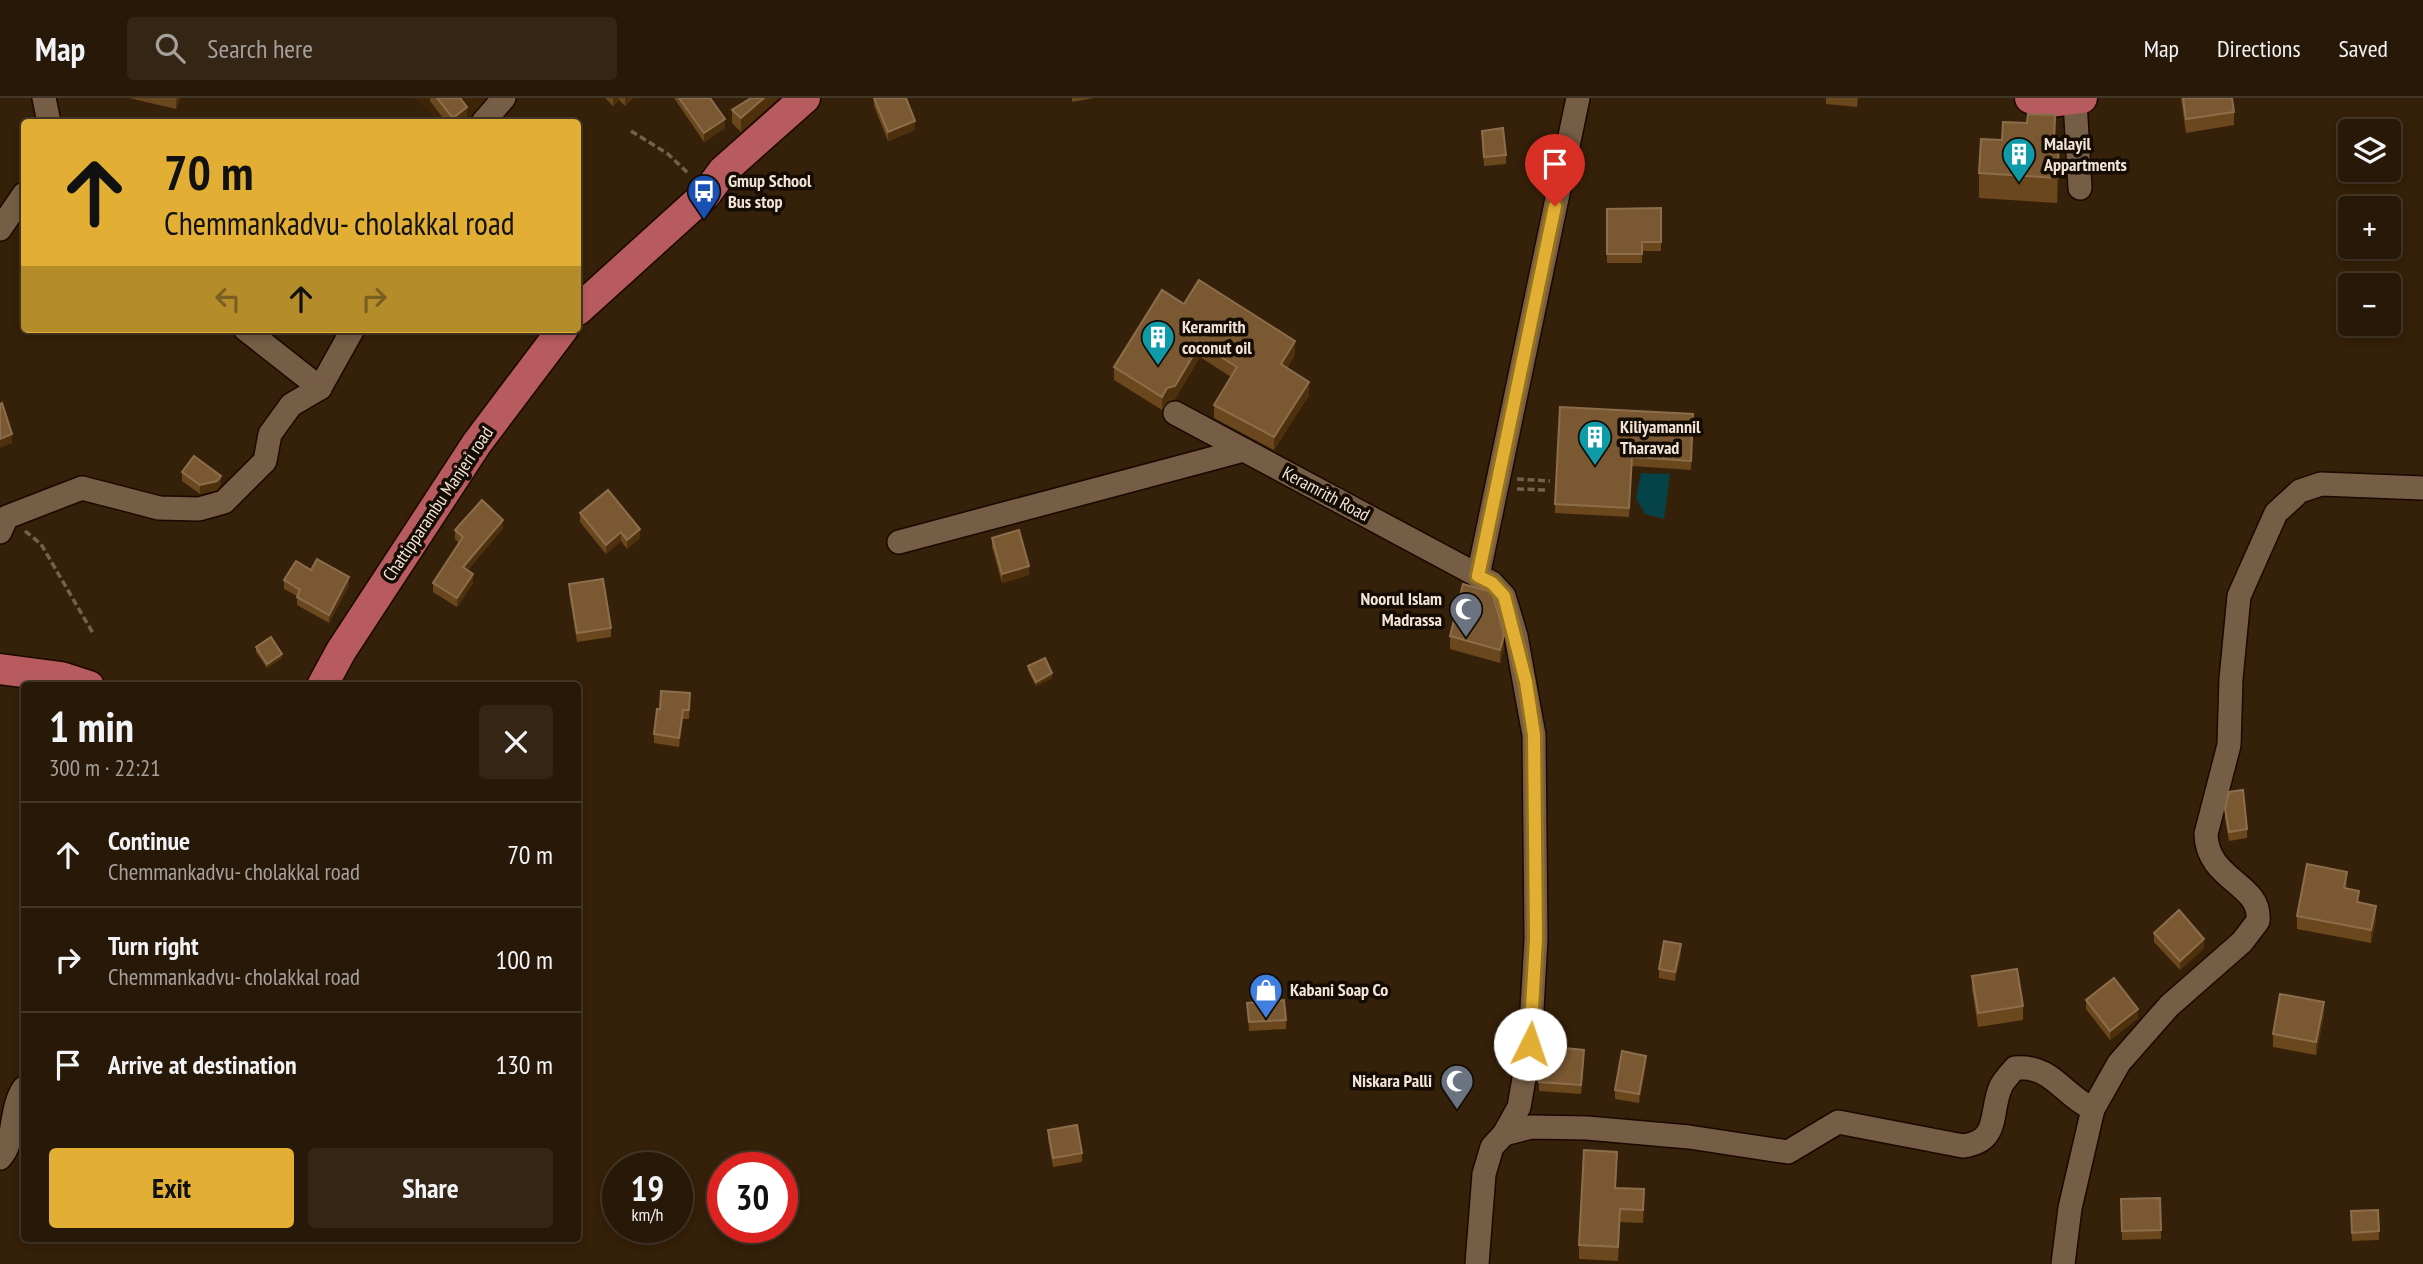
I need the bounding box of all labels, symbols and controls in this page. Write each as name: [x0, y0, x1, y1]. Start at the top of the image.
search box: [127, 17, 617, 80]
text: Map: [35, 27, 85, 70]
icon: search: [151, 29, 189, 67]
text: Search here: [207, 32, 313, 65]
text: Map: [2144, 33, 2179, 64]
text: Directions: [2217, 33, 2301, 64]
text: Saved: [2339, 33, 2388, 64]
map controls: [2338, 119, 2401, 336]
button: layers: [2338, 119, 2401, 182]
place label: Malayil Appartments: [2043, 132, 2127, 176]
pin: [1525, 134, 1585, 206]
building icon: Malayil Appartments: [2000, 135, 2038, 184]
text: 70 m: [164, 140, 253, 204]
icon: arrive: [1536, 145, 1574, 183]
icon: ahead: [49, 147, 140, 238]
place label: Gmup School Bus stop: [728, 169, 812, 213]
bus stop icon: Gmup School Bus stop: [685, 172, 723, 221]
button: +: [2338, 196, 2401, 259]
text: Chemmankadvu- cholakkal road: [164, 202, 515, 244]
button: −: [2338, 273, 2401, 336]
icon: left: [209, 280, 247, 318]
icon: ahead: [282, 280, 320, 318]
icon: right: [355, 280, 393, 318]
place label: Keramrith coconut oil: [1182, 315, 1252, 359]
building icon: Keramrith coconut oil: [1139, 318, 1177, 367]
place label: Kiliyamannil Tharavad: [1620, 415, 1701, 459]
building icon: Kiliyamannil Tharavad: [1576, 418, 1614, 467]
street label: Chattipparambu Manjeri road: [377, 422, 498, 585]
street label: Keramrith Road: [1279, 461, 1374, 526]
place label: Noorul Islam Madrassa: [1361, 587, 1442, 631]
mosque icon: Noorul Islam Madrassa: [1447, 590, 1485, 639]
text: 1 min: [49, 699, 134, 754]
button: close: [479, 705, 553, 779]
text: 300 m · 22:21: [49, 753, 161, 782]
text: Continue: [108, 824, 190, 857]
icon: ahead: [49, 836, 87, 874]
text: 70 m: [507, 838, 553, 871]
text: Chemmankadvu- cholakkal road: [108, 857, 360, 886]
text: Turn right: [108, 929, 199, 962]
icon: right: [49, 941, 87, 979]
text: 100 m: [495, 943, 553, 976]
text: Chemmankadvu- cholakkal road: [108, 962, 360, 991]
shop icon: Kabani Soap Co: [1247, 971, 1285, 1020]
place label: Kabani Soap Co: [1290, 978, 1388, 1001]
position arrow: [1493, 1007, 1567, 1081]
icon: arrive: [49, 1046, 87, 1084]
text: Arrive at destination: [108, 1048, 297, 1081]
text: 130 m: [495, 1048, 553, 1081]
mosque icon: Niskara Palli: [1438, 1062, 1476, 1111]
place label: Niskara Palli: [1352, 1069, 1432, 1092]
button: Exit: [49, 1148, 294, 1228]
button: Share: [308, 1148, 553, 1228]
speed limit sign: 30: [707, 1152, 798, 1243]
text: 19: [631, 1165, 664, 1211]
text: km/h: [632, 1203, 663, 1226]

